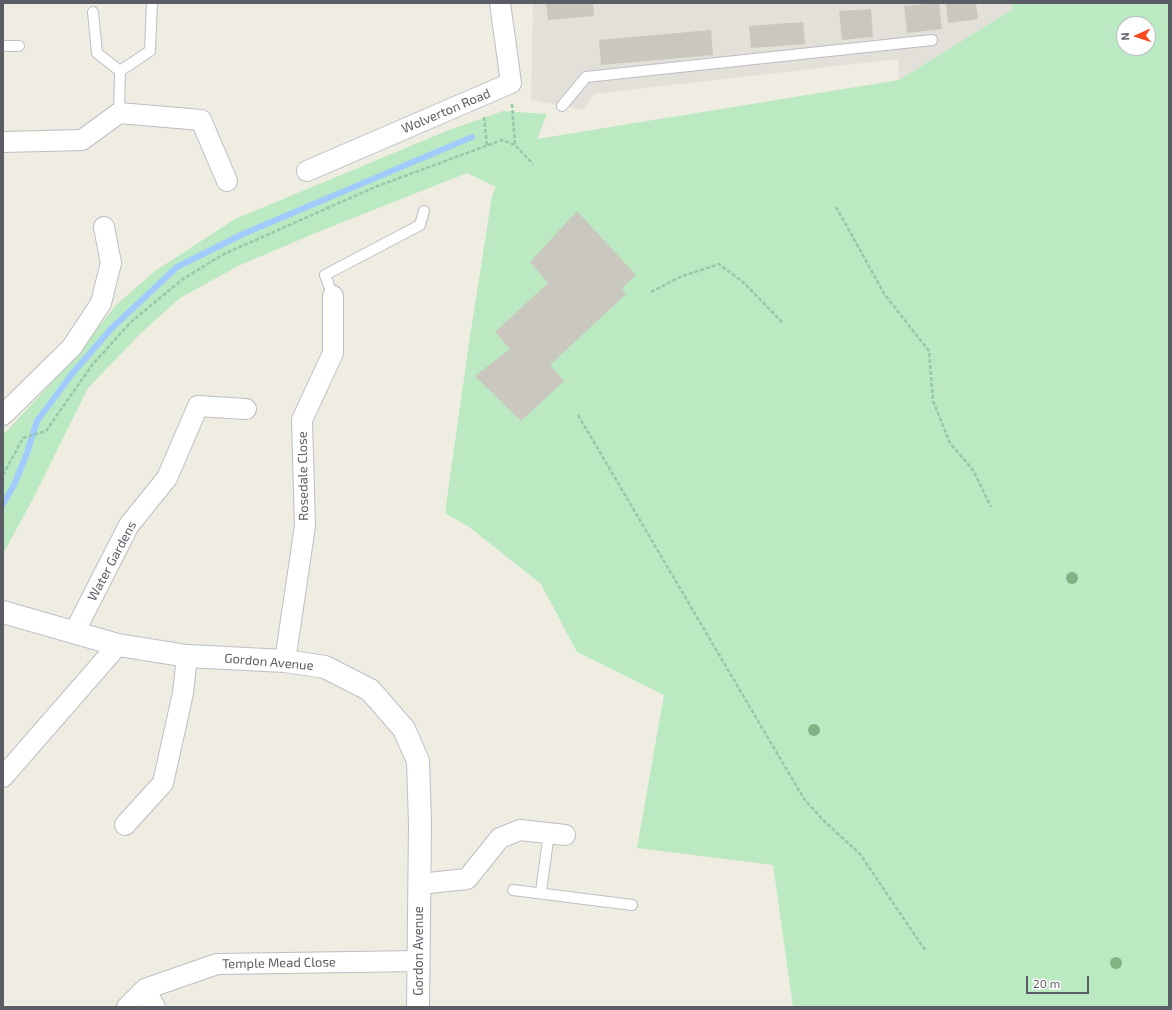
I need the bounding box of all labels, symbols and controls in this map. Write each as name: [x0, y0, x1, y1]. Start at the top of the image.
north arrow: [1116, 16, 1156, 56]
text: N: [1118, 32, 1131, 41]
street label: Wolverton Road: [399, 85, 493, 137]
street label: Rosedale Close: [294, 431, 312, 521]
street label: Water Gardens: [84, 518, 140, 604]
street label: Gordon Avenue: [224, 650, 314, 674]
street label: Gordon Avenue: [411, 906, 427, 996]
street label: Temple Mead Close: [222, 954, 336, 972]
scale bar: [1028, 968, 1091, 994]
text: 20 m: [1033, 976, 1060, 990]

